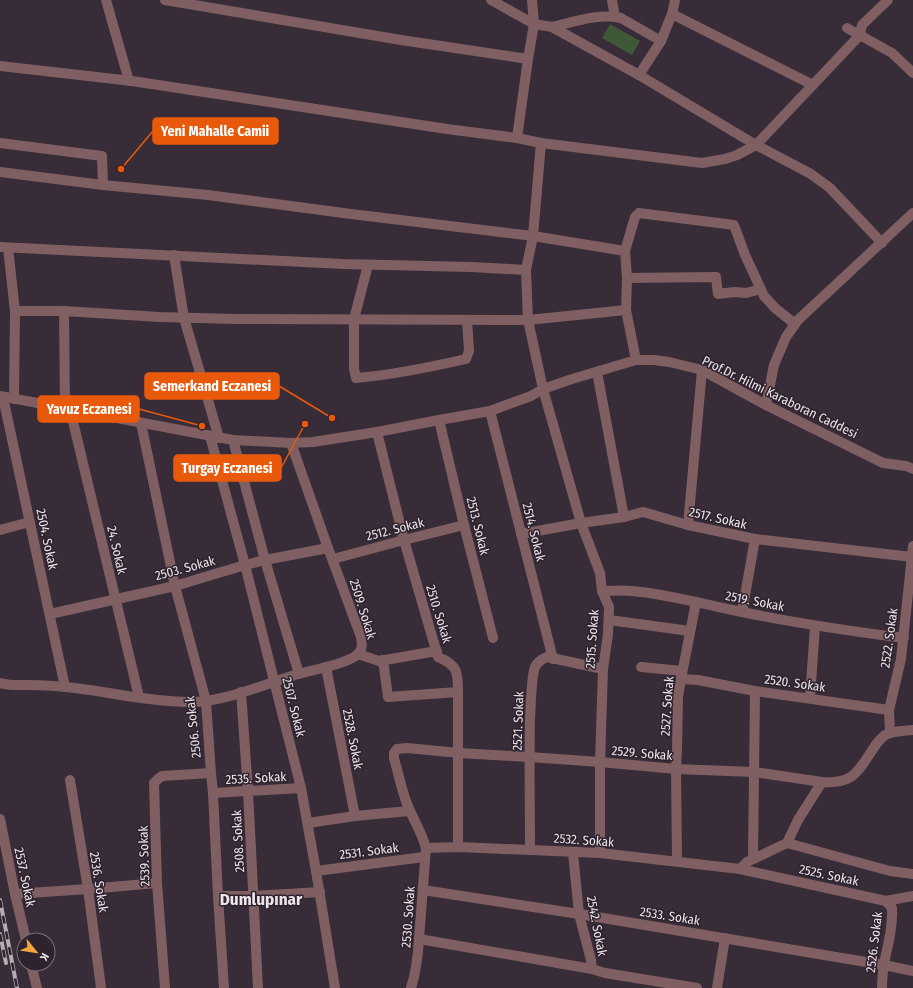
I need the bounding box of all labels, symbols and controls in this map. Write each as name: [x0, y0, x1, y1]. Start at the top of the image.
callout: Yeni Mahalle Camii: [153, 118, 278, 144]
text: Yeni Mahalle Camii: [160, 123, 270, 140]
street label: Prof.Dr. Hilmi Karaboran Caddesi: [700, 353, 860, 441]
callout: Semerkand Eczanesi: [145, 373, 279, 399]
text: Semerkand Eczanesi: [153, 378, 272, 395]
callout: Yavuz Eczanesi: [38, 396, 139, 422]
text: Yavuz Eczanesi: [45, 401, 132, 418]
callout: Turgay Eczanesi: [174, 455, 281, 481]
text: Turgay Eczanesi: [182, 460, 273, 477]
street label: 2513. Sokak: [464, 495, 493, 558]
street label: 2514. Sokak: [519, 501, 549, 564]
street label: 2517. Sokak: [688, 504, 749, 532]
street label: 2504. Sokak: [33, 507, 61, 572]
street label: 2512. Sokak: [364, 514, 426, 543]
street label: 24. Sokak: [104, 524, 130, 577]
street label: 2503. Sokak: [153, 553, 218, 583]
street label: 2509. Sokak: [347, 577, 380, 642]
street label: 2510. Sokak: [423, 583, 455, 646]
street label: 2519. Sokak: [724, 588, 787, 614]
street label: 2522. Sokak: [877, 606, 901, 669]
street label: 2515. Sokak: [582, 608, 602, 669]
street label: 2520. Sokak: [764, 671, 827, 695]
street label: 2527. Sokak: [657, 675, 677, 736]
street label: 2507. Sokak: [279, 676, 309, 739]
street label: 2521. Sokak: [509, 690, 527, 751]
street label: 2506. Sokak: [182, 694, 204, 759]
street label: 2528. Sokak: [340, 708, 366, 771]
street label: 2529. Sokak: [611, 743, 674, 763]
street label: 2535. Sokak: [225, 769, 288, 787]
street label: 2508. Sokak: [229, 809, 247, 873]
street label: 2539. Sokak: [135, 824, 153, 887]
street label: 2532. Sokak: [553, 830, 616, 850]
street label: 2531. Sokak: [338, 840, 400, 862]
street label: 2537. Sokak: [11, 846, 39, 909]
street label: 2536. Sokak: [87, 851, 111, 914]
street label: 2525. Sokak: [798, 861, 861, 889]
street label: 2530. Sokak: [398, 885, 418, 948]
district label: Dumlupınar: [220, 889, 303, 910]
street label: 2542. Sokak: [584, 895, 610, 958]
street label: 2533. Sokak: [639, 904, 702, 928]
street label: 2526. Sokak: [863, 910, 885, 973]
north arrow: [16, 932, 56, 972]
text: K: [37, 951, 51, 963]

